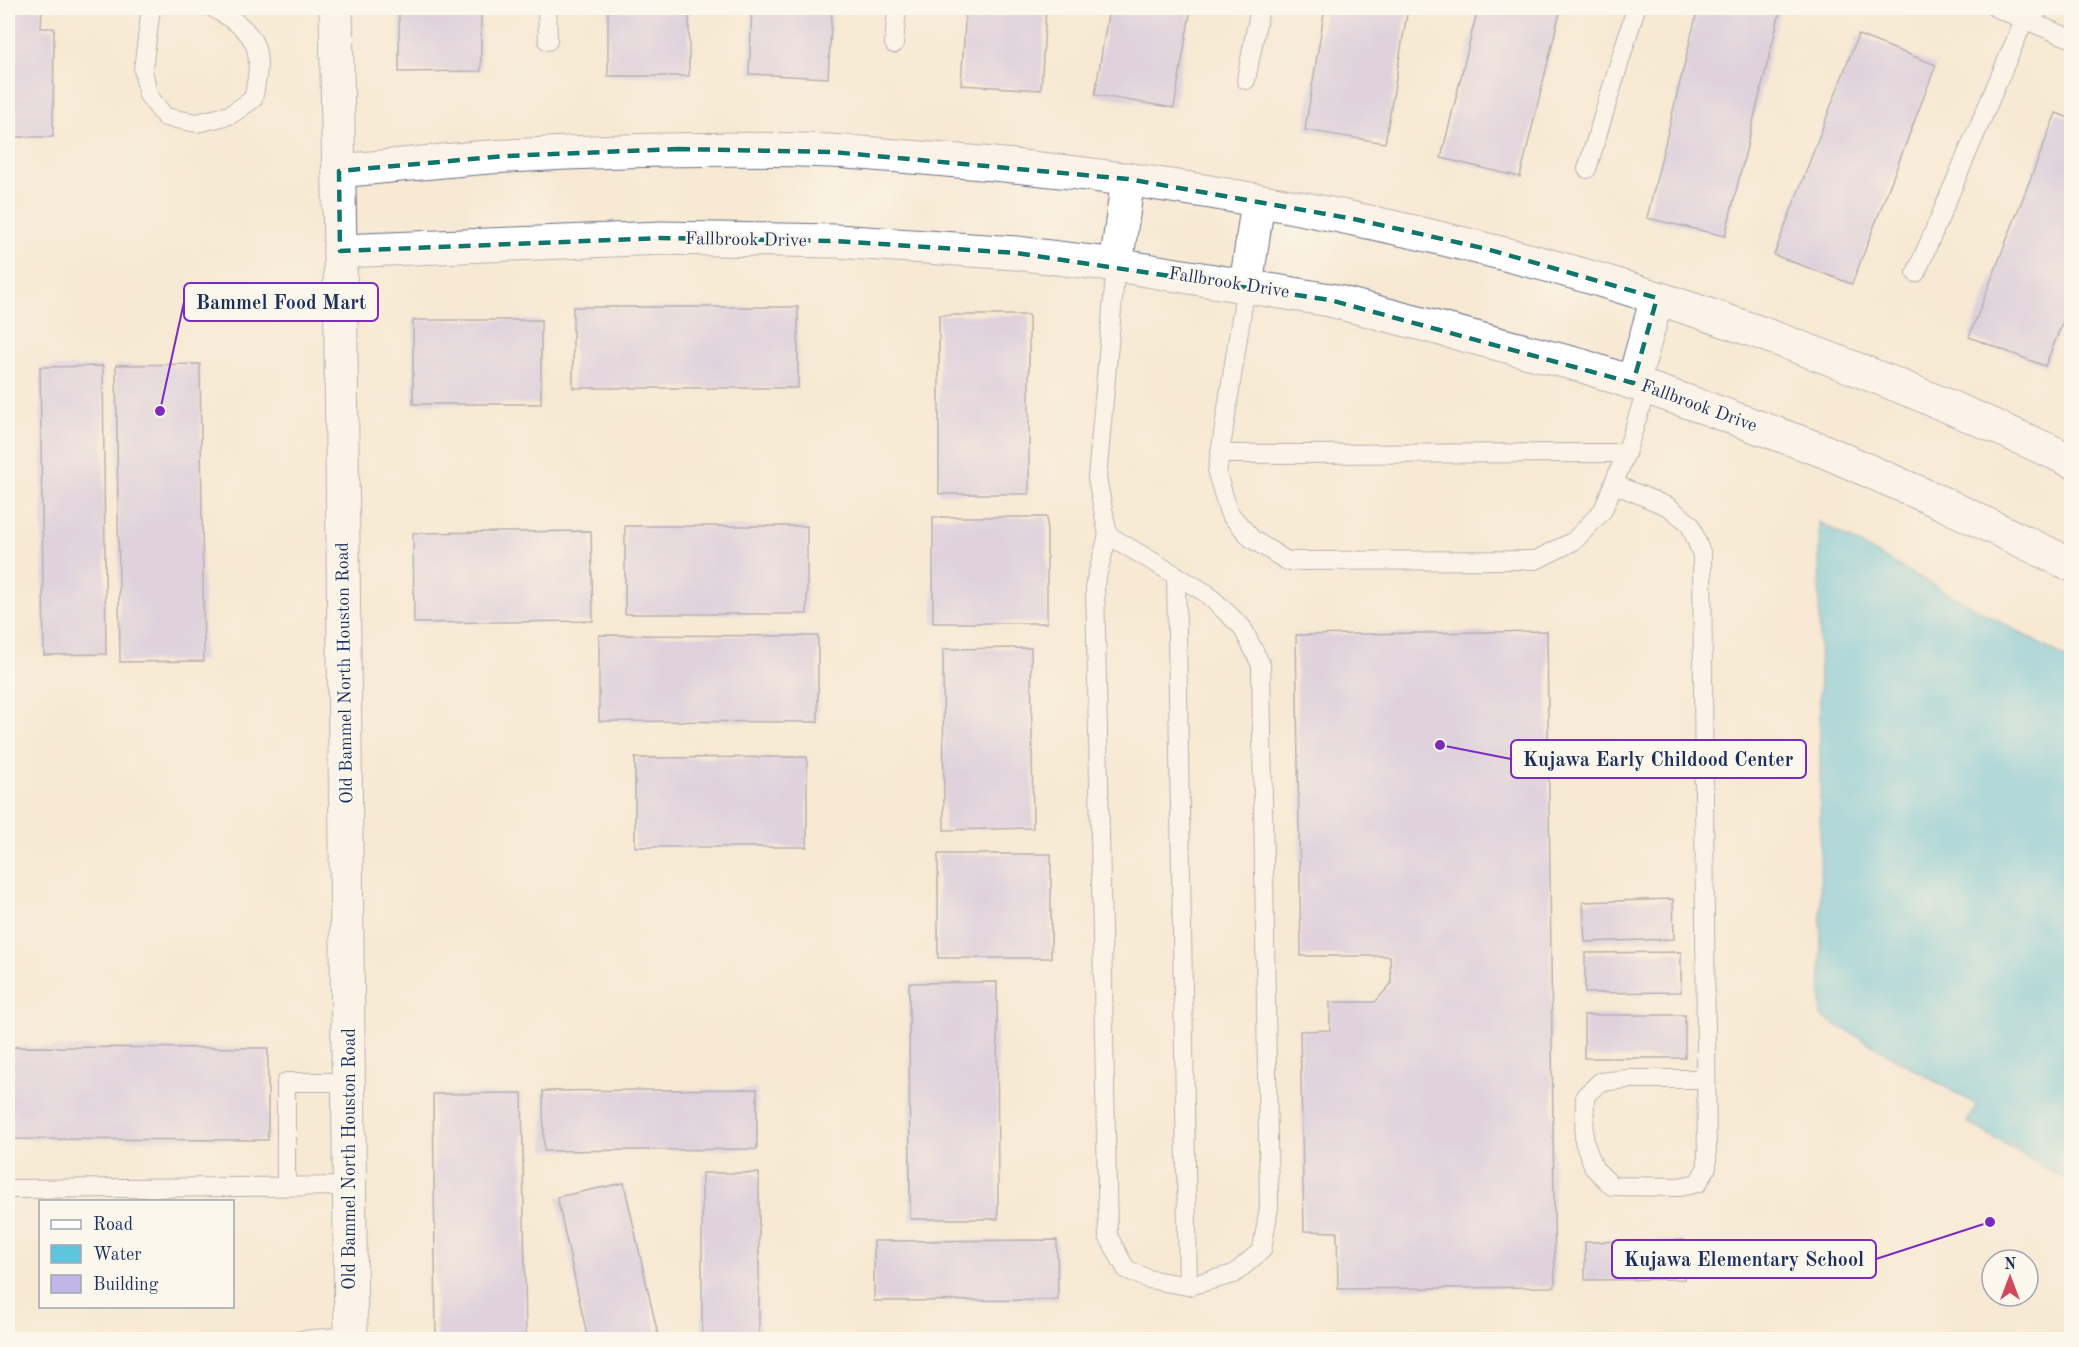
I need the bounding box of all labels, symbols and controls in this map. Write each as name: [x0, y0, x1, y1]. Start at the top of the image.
street label: Fallbrook Drive: [685, 230, 807, 250]
street label: Fallbrook Drive: [1167, 265, 1291, 301]
callout: Bammel Food Mart: [184, 283, 378, 321]
text: Bammel Food Mart: [196, 294, 366, 314]
street label: Fallbrook Drive: [1639, 377, 1759, 435]
street label: Old Bammel North Houston Road: [334, 542, 356, 804]
callout: Kujawa Early Childood Center: [1511, 740, 1806, 778]
text: Kujawa Early Childood Center: [1523, 751, 1794, 771]
street label: Old Bammel North Houston Road: [341, 1028, 359, 1290]
legend: [39, 1200, 234, 1308]
text: Road: [93, 1216, 133, 1234]
callout: Kujawa Elementary School: [1612, 1240, 1876, 1278]
text: Water: [93, 1246, 142, 1264]
north arrow: [1980, 1248, 2040, 1308]
text: Kujawa Elementary School: [1624, 1251, 1864, 1271]
text: N: [2004, 1257, 2017, 1273]
text: Building: [93, 1276, 159, 1294]

